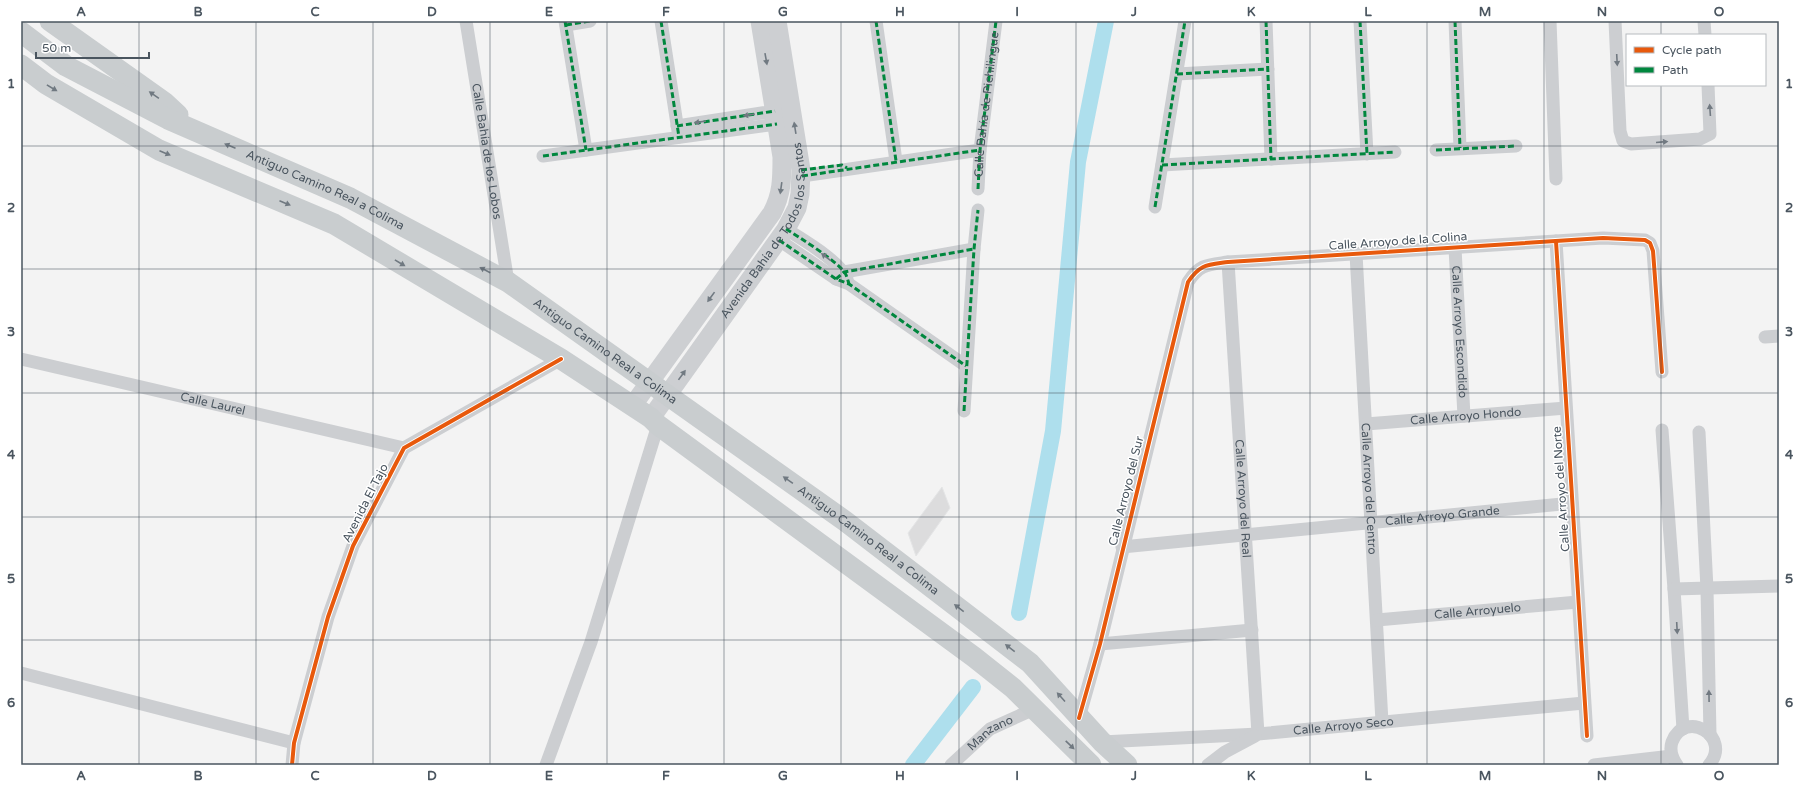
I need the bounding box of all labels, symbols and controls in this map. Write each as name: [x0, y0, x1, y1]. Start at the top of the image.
text: A: [76, 4, 86, 20]
text: B: [193, 4, 203, 20]
text: C: [310, 4, 320, 20]
text: D: [427, 4, 437, 20]
text: E: [545, 4, 553, 20]
text: F: [662, 4, 670, 20]
text: G: [778, 4, 788, 20]
text: H: [895, 4, 905, 20]
text: I: [1015, 4, 1019, 20]
text: J: [1130, 4, 1137, 20]
text: K: [1247, 4, 1256, 20]
text: L: [1364, 4, 1372, 20]
text: M: [1479, 4, 1491, 20]
text: N: [1597, 4, 1607, 20]
text: O: [1714, 4, 1725, 20]
street label: Calle Bahía de Pichilingue: [972, 31, 1002, 178]
scale bar: [36, 34, 149, 60]
legend: [1626, 34, 1766, 86]
text: 50 m: [42, 41, 71, 55]
text: Cycle path: [1662, 43, 1721, 57]
one-way arrow: [764, 53, 770, 66]
one-way arrow: [1613, 54, 1620, 66]
text: Path: [1662, 63, 1688, 77]
text: 1: [7, 76, 15, 92]
text: 1: [1785, 76, 1793, 92]
street label: Calle Bahía de los Lobos: [469, 82, 505, 221]
one-way arrow: [47, 84, 57, 92]
one-way arrow: [149, 91, 160, 99]
one-way arrow: [1706, 104, 1713, 116]
one-way arrow: [743, 112, 755, 118]
one-way arrow: [694, 119, 706, 125]
one-way arrow: [791, 122, 797, 134]
one-way arrow: [1656, 138, 1668, 145]
street label: Avenida Bahía de Todos los Santos: [717, 141, 808, 321]
one-way arrow: [225, 143, 236, 149]
street label: Antiguo Camino Real a Colima: [244, 147, 407, 233]
one-way arrow: [159, 150, 171, 156]
one-way arrow: [778, 182, 784, 194]
text: 2: [7, 200, 15, 216]
one-way arrow: [279, 200, 290, 206]
text: 2: [1785, 200, 1793, 216]
street label: Calle Arroyo de la Colina: [1328, 229, 1468, 253]
one-way arrow: [821, 253, 832, 261]
one-way arrow: [394, 259, 406, 266]
street label: Calle Arroyo Escondido: [1449, 265, 1470, 399]
one-way arrow: [480, 267, 491, 273]
one-way arrow: [707, 291, 715, 302]
street label: Antiguo Camino Real a Colima: [531, 295, 680, 407]
text: 3: [7, 324, 15, 340]
text: 3: [1785, 324, 1793, 340]
one-way arrow: [678, 370, 686, 381]
street label: Calle Laurel: [179, 389, 247, 418]
street label: Calle Arroyo Hondo: [1410, 405, 1522, 427]
street label: Calle Arroyo del Centro: [1358, 422, 1380, 555]
street label: Calle Arroyo del Norte: [1550, 425, 1572, 552]
street label: Calle Arroyo del Sur: [1106, 434, 1146, 547]
street label: Calle Arroyo del Real: [1232, 439, 1254, 558]
text: 4: [7, 447, 16, 463]
text: 4: [1785, 447, 1794, 463]
street label: Avenida El Tajo: [339, 461, 391, 545]
one-way arrow: [782, 476, 793, 484]
street label: Antiguo Camino Real a Colima: [795, 483, 942, 598]
street label: Calle Arroyo Grande: [1385, 503, 1501, 528]
text: 5: [7, 571, 15, 587]
text: 5: [1785, 571, 1793, 587]
street label: Calle Arroyuelo: [1434, 600, 1522, 622]
one-way arrow: [953, 604, 964, 613]
one-way arrow: [1673, 622, 1680, 634]
one-way arrow: [1004, 644, 1015, 652]
one-way arrow: [1706, 689, 1712, 702]
one-way arrow: [1056, 692, 1065, 702]
text: 6: [7, 695, 15, 711]
text: 6: [1785, 695, 1793, 711]
street label: Manzano: [964, 713, 1015, 754]
street label: Calle Arroyo Seco: [1293, 714, 1394, 738]
one-way arrow: [1065, 740, 1075, 750]
text: A: [76, 768, 86, 784]
text: B: [193, 768, 203, 784]
text: C: [310, 768, 320, 784]
text: D: [427, 768, 437, 784]
text: E: [545, 768, 553, 784]
text: F: [662, 768, 670, 784]
text: G: [778, 768, 788, 784]
text: H: [895, 768, 905, 784]
text: I: [1015, 768, 1019, 784]
text: J: [1130, 768, 1137, 784]
text: K: [1247, 768, 1256, 784]
text: L: [1364, 768, 1372, 784]
text: M: [1479, 768, 1491, 784]
text: N: [1597, 768, 1607, 784]
text: O: [1714, 768, 1725, 784]

